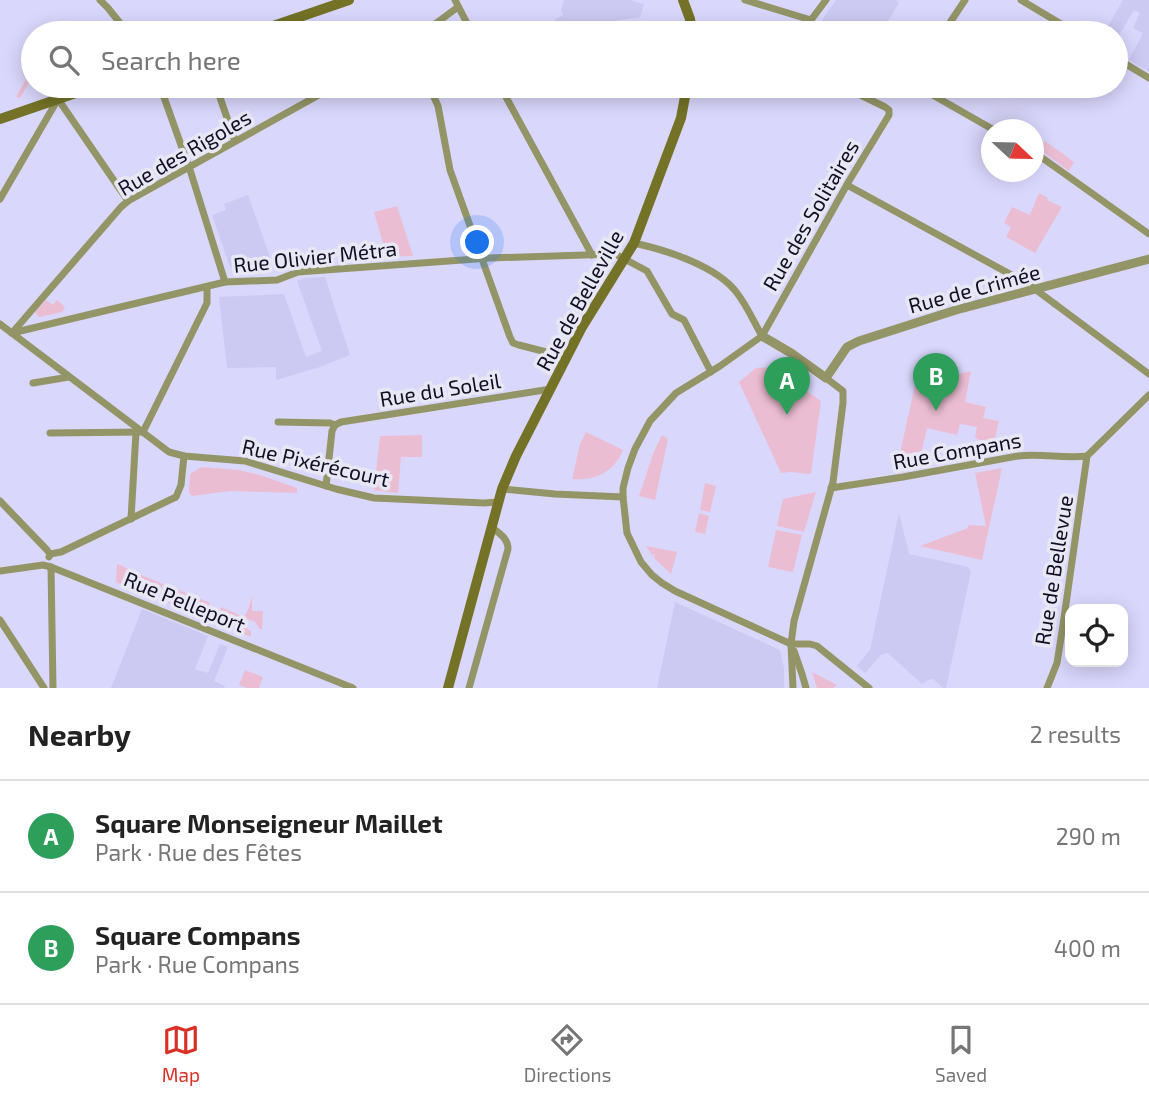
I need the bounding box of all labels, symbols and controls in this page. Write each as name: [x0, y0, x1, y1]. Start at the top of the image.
search box: [21, 21, 1128, 98]
icon: search: [45, 41, 83, 79]
text: Search here: [101, 44, 241, 75]
street label: Rue des Rigoles: [113, 104, 255, 200]
north arrow: [981, 119, 1044, 182]
street label: Rue des Solitaires: [757, 135, 863, 295]
your location: [460, 225, 494, 259]
street label: Rue de Belleville: [530, 225, 628, 375]
street label: Rue Olivier Métra: [232, 235, 398, 277]
street label: Rue de Crimée: [905, 258, 1043, 318]
pin: B: [913, 353, 959, 411]
pin: A: [764, 357, 810, 415]
street label: Rue du Soleil: [378, 367, 503, 411]
street label: Rue Compans: [891, 426, 1023, 474]
street label: Rue Pixérécourt: [240, 433, 392, 491]
street label: Rue de Bellevue: [1029, 493, 1077, 647]
street label: Rue Pelleport: [121, 565, 249, 637]
map controls: [1065, 604, 1128, 667]
button: locate: [1065, 604, 1128, 667]
text: Nearby: [28, 716, 131, 752]
text: 2 results: [1030, 720, 1121, 748]
text: Square Monseigneur Maillet: [95, 807, 443, 838]
text: A: [43, 822, 59, 850]
text: 290 m: [1056, 822, 1121, 850]
text: Park · Rue des Fêtes: [95, 838, 302, 866]
text: Square Compans: [95, 919, 300, 950]
text: B: [44, 934, 58, 962]
text: 400 m: [1054, 934, 1121, 962]
text: Park · Rue Compans: [95, 950, 300, 978]
tab: Map: [162, 1021, 200, 1086]
tab: Directions: [524, 1021, 611, 1086]
tab: Saved: [935, 1021, 987, 1086]

